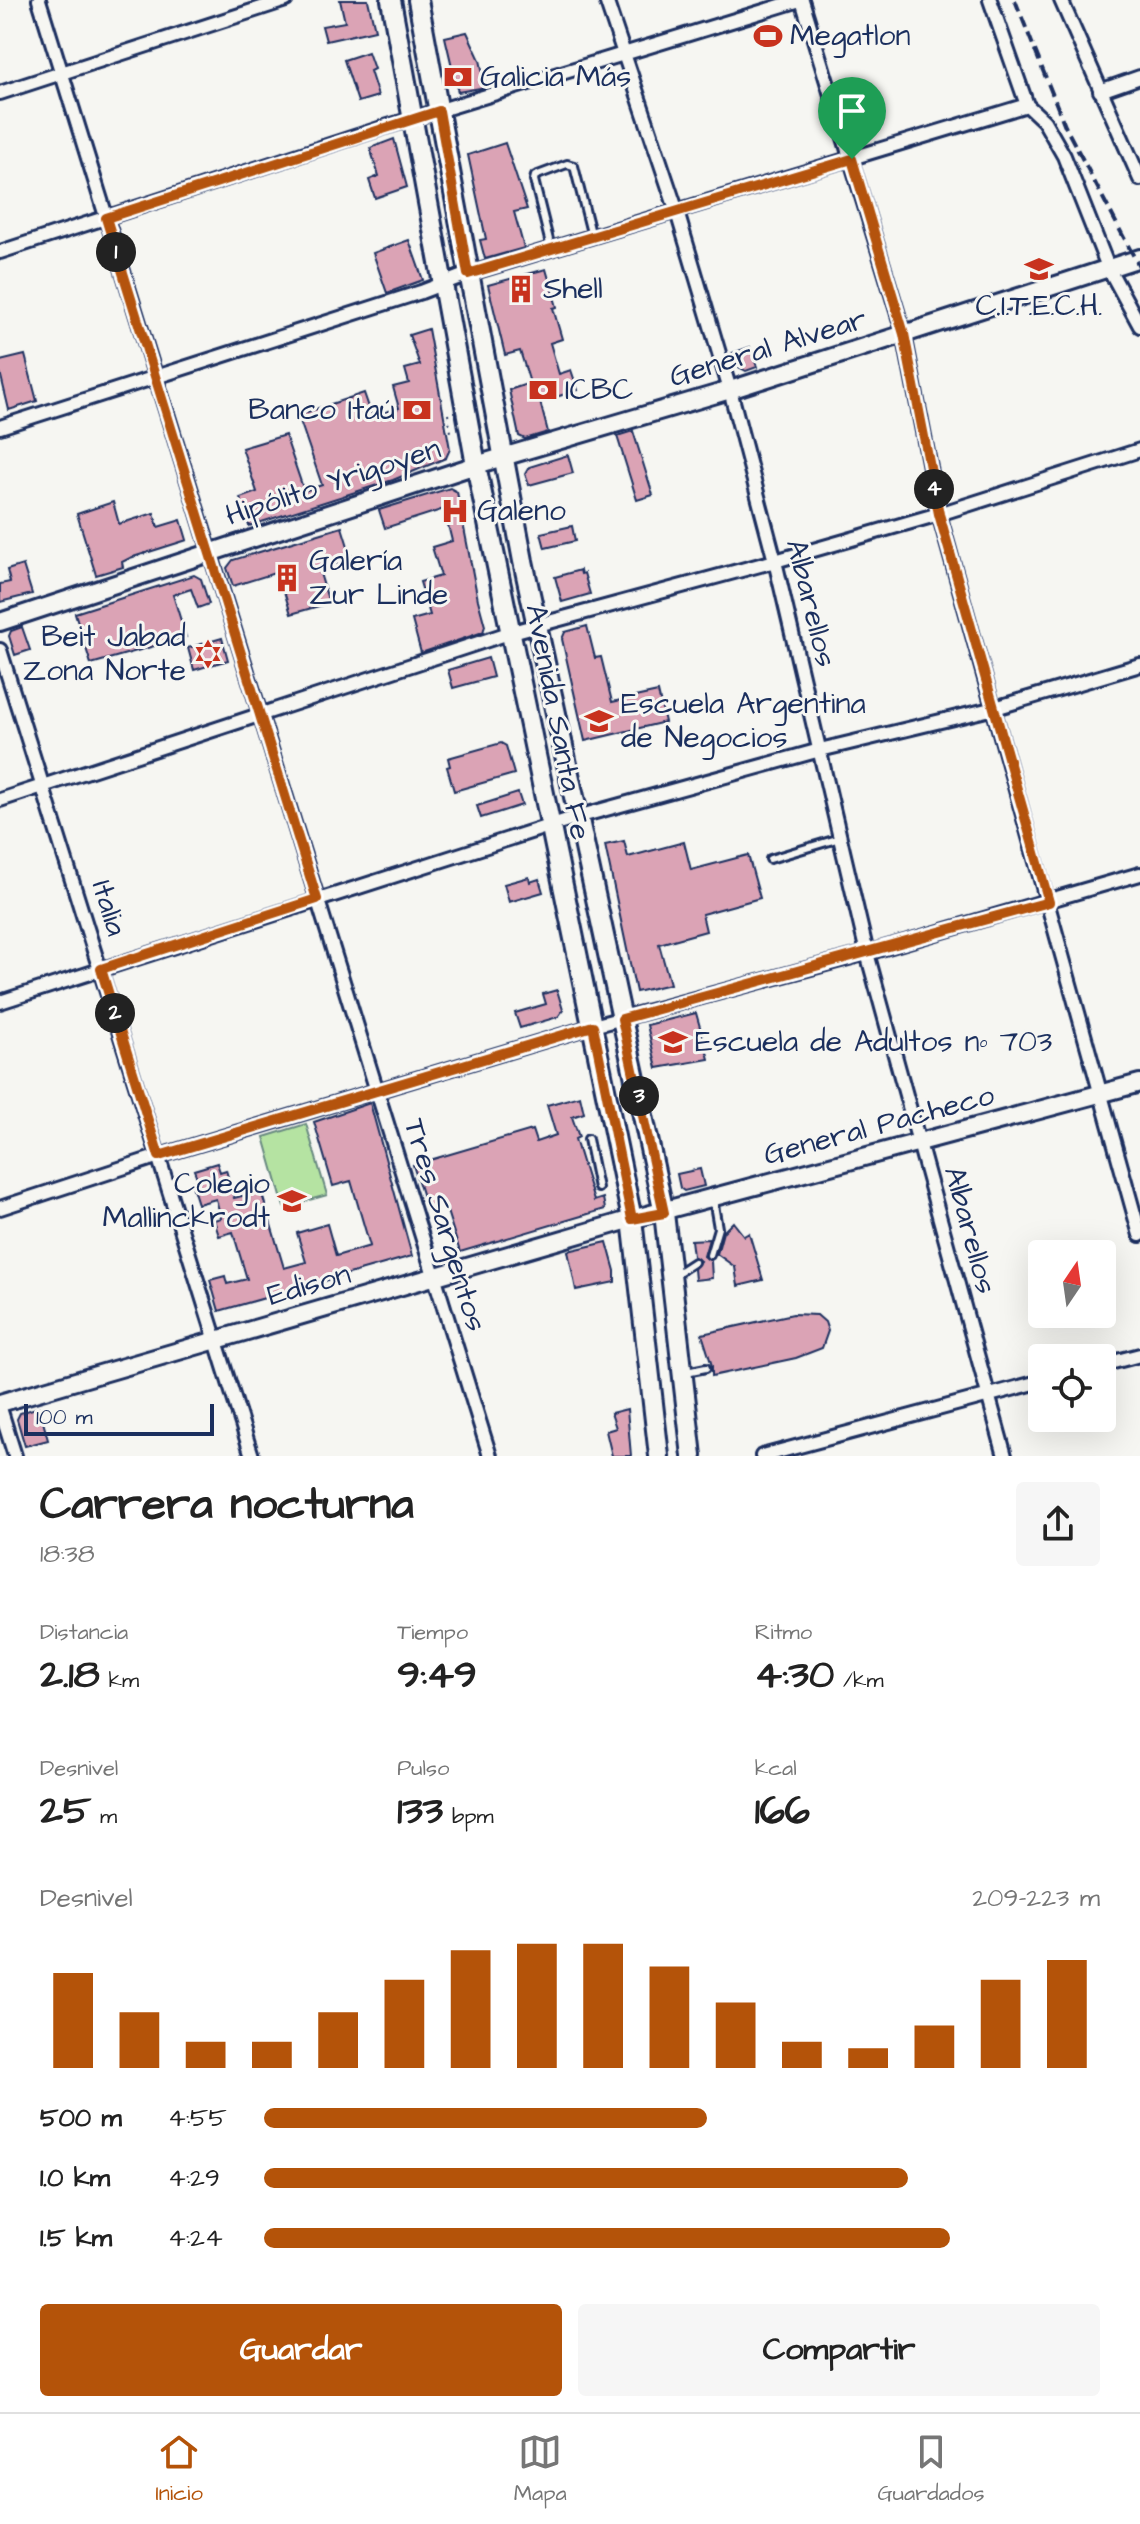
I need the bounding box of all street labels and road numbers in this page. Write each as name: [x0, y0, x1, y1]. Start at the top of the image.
street label: General Alvear: [664, 298, 872, 398]
street label: Hipólito Yrigoyen: [220, 427, 446, 537]
street label: Albarellos: [775, 535, 847, 671]
street label: Avenida Santa Fe: [515, 601, 601, 843]
street label: Italia: [81, 875, 137, 941]
street label: General Pacheco: [759, 1074, 999, 1176]
street label: Tres Sargentos: [392, 1113, 497, 1337]
street label: Albarellos: [933, 1162, 1007, 1298]
street label: Edison: [263, 1253, 355, 1317]

